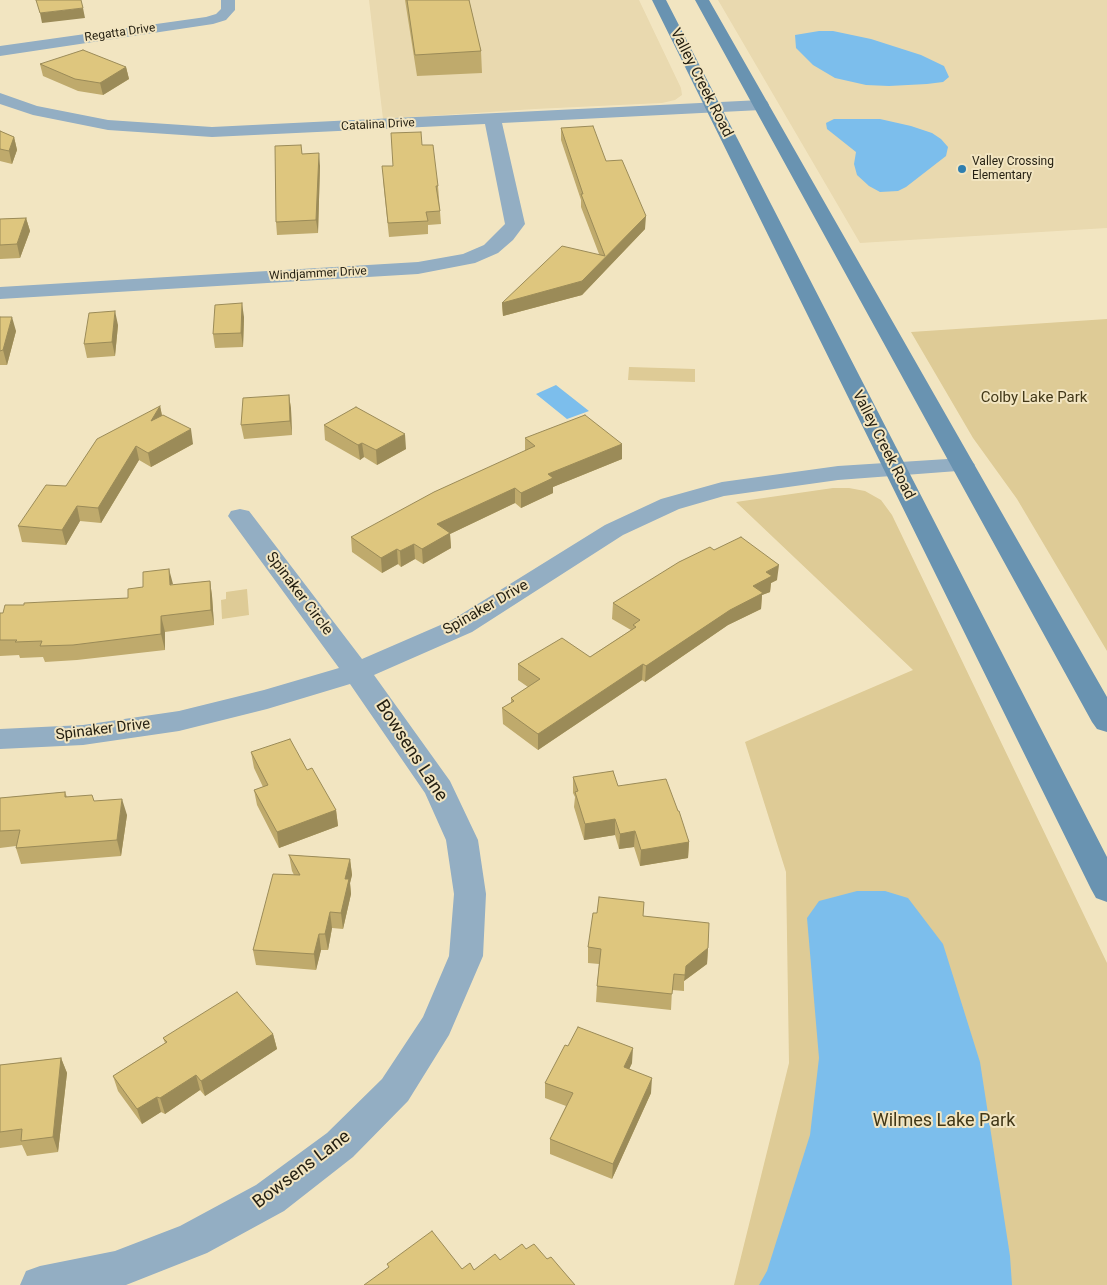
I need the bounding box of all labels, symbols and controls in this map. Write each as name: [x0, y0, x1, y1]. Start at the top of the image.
street label: Regatta Drive: [84, 21, 156, 45]
street label: Valley Creek Road: [666, 26, 736, 140]
street label: Catalina Drive: [341, 116, 415, 134]
place label: Valley Crossing Elementary: [972, 155, 1054, 183]
marker: Valley Crossing Elementary: [956, 163, 968, 175]
street label: Windjammer Drive: [269, 264, 367, 284]
street label: Valley Creek Road: [848, 388, 918, 502]
park label: Colby Lake Park: [981, 389, 1087, 407]
street label: Spinaker Circle: [262, 549, 336, 639]
street label: Spinaker Drive: [440, 576, 532, 640]
street label: Bowsens Lane: [370, 696, 452, 806]
street label: Spinaker Drive: [55, 715, 151, 745]
park label: Wilmes Lake Park: [873, 1110, 1015, 1132]
street label: Bowsens Lane: [249, 1126, 355, 1214]

